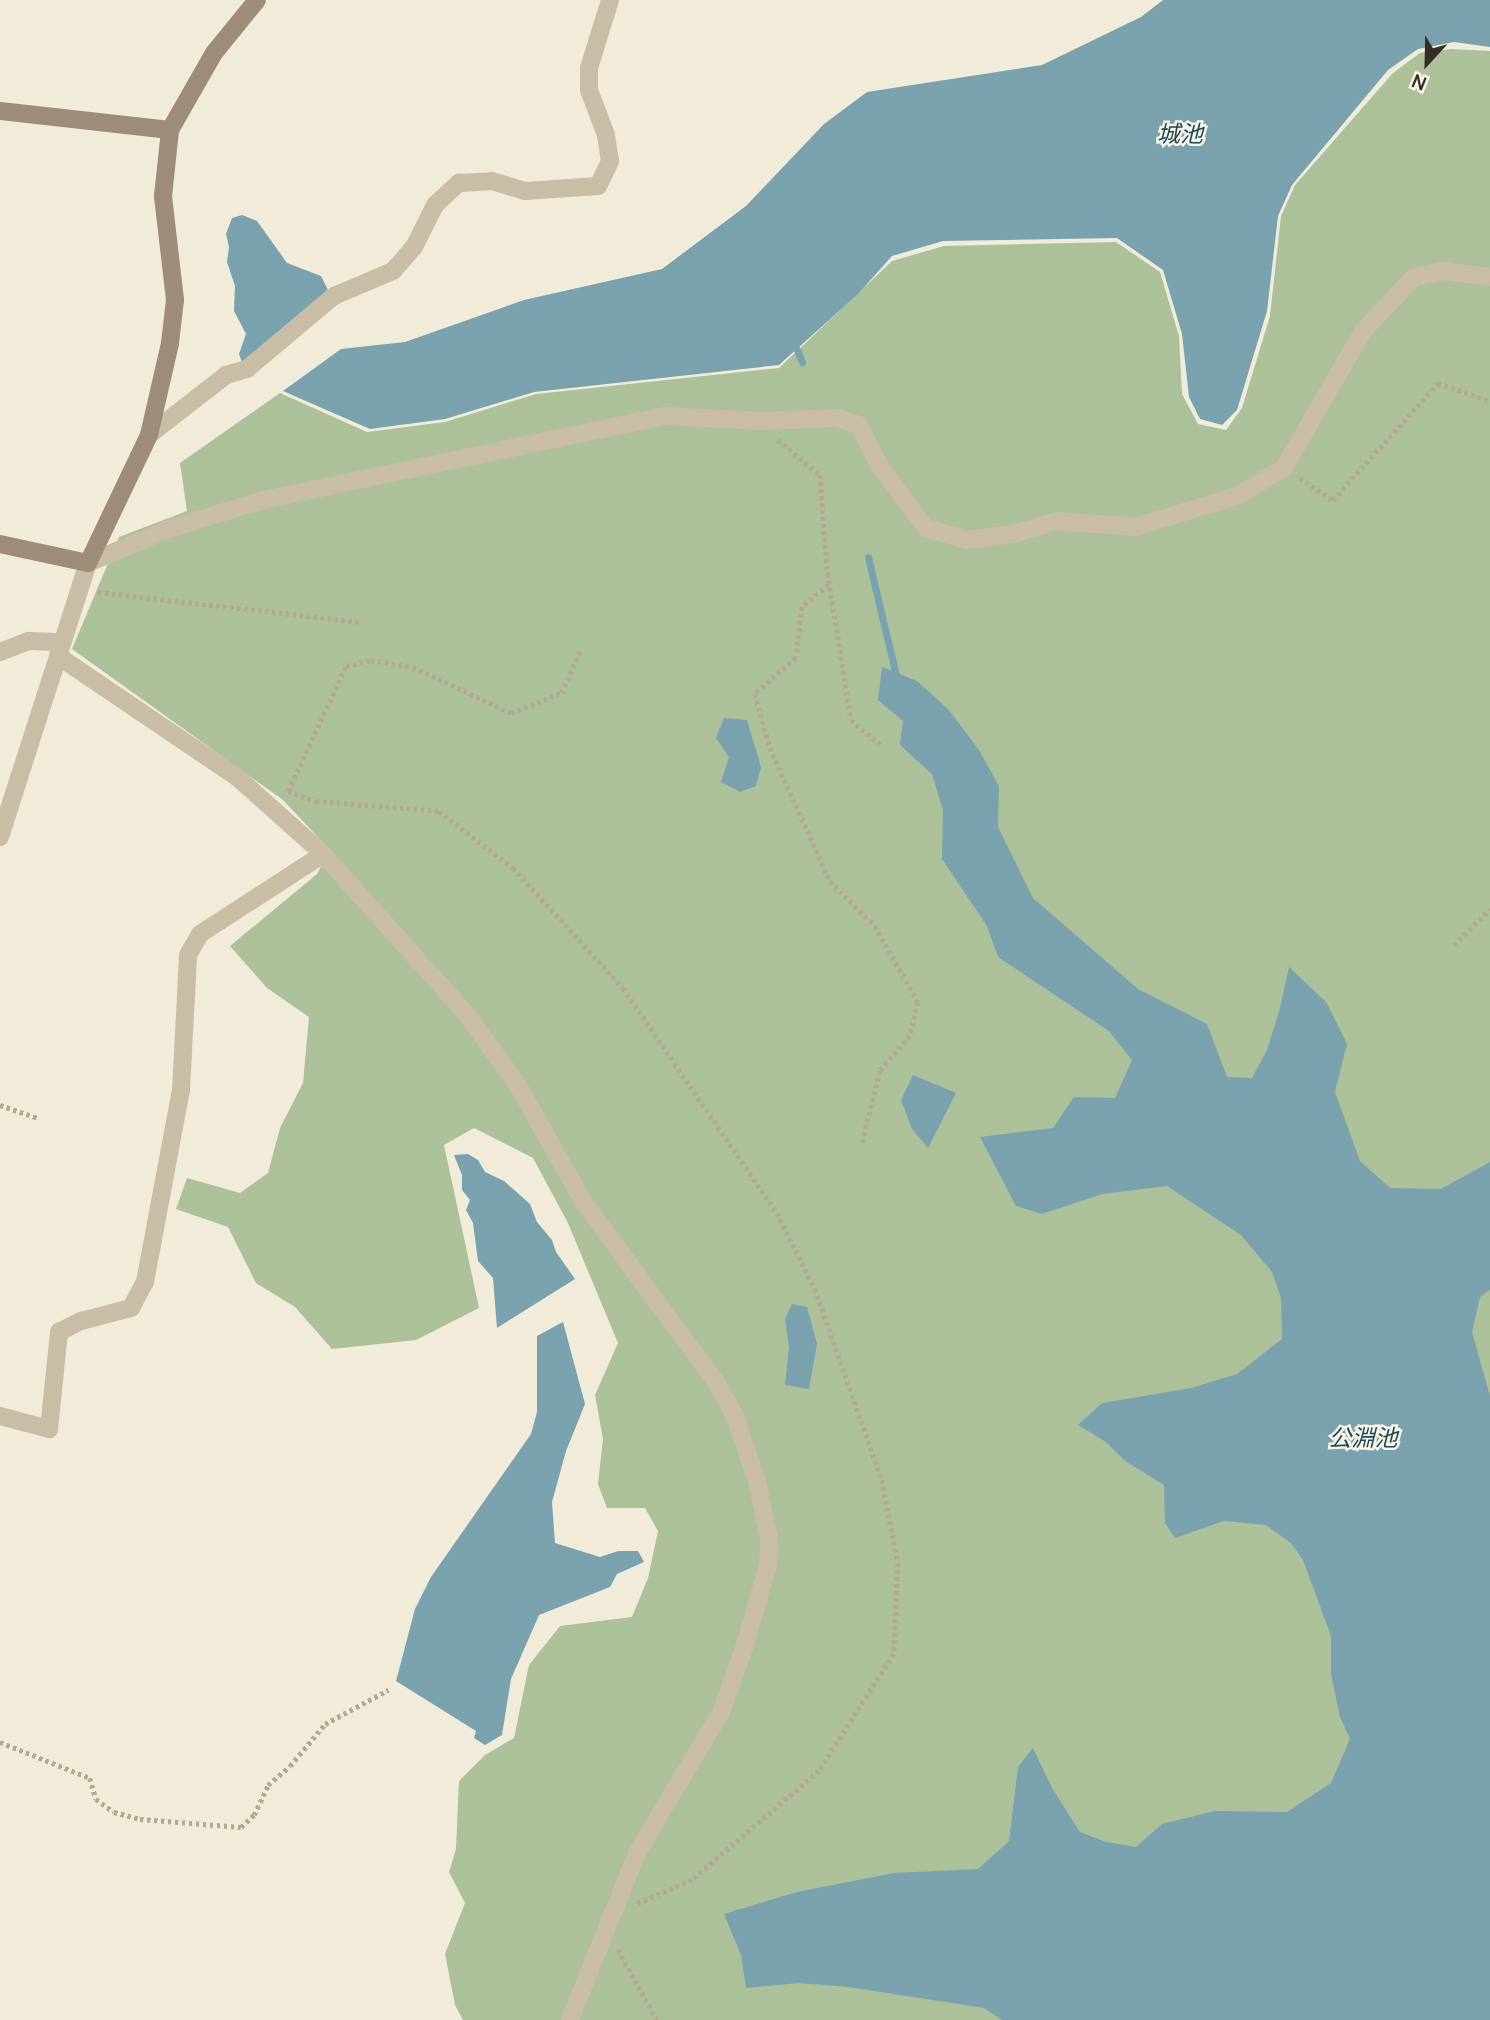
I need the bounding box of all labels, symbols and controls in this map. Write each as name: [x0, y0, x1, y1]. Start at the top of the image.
north arrow: [1392, 28, 1462, 98]
text: N: [1408, 68, 1430, 97]
water label: 城池: [1157, 119, 1203, 147]
water label: 公淵池: [1329, 1423, 1397, 1451]

